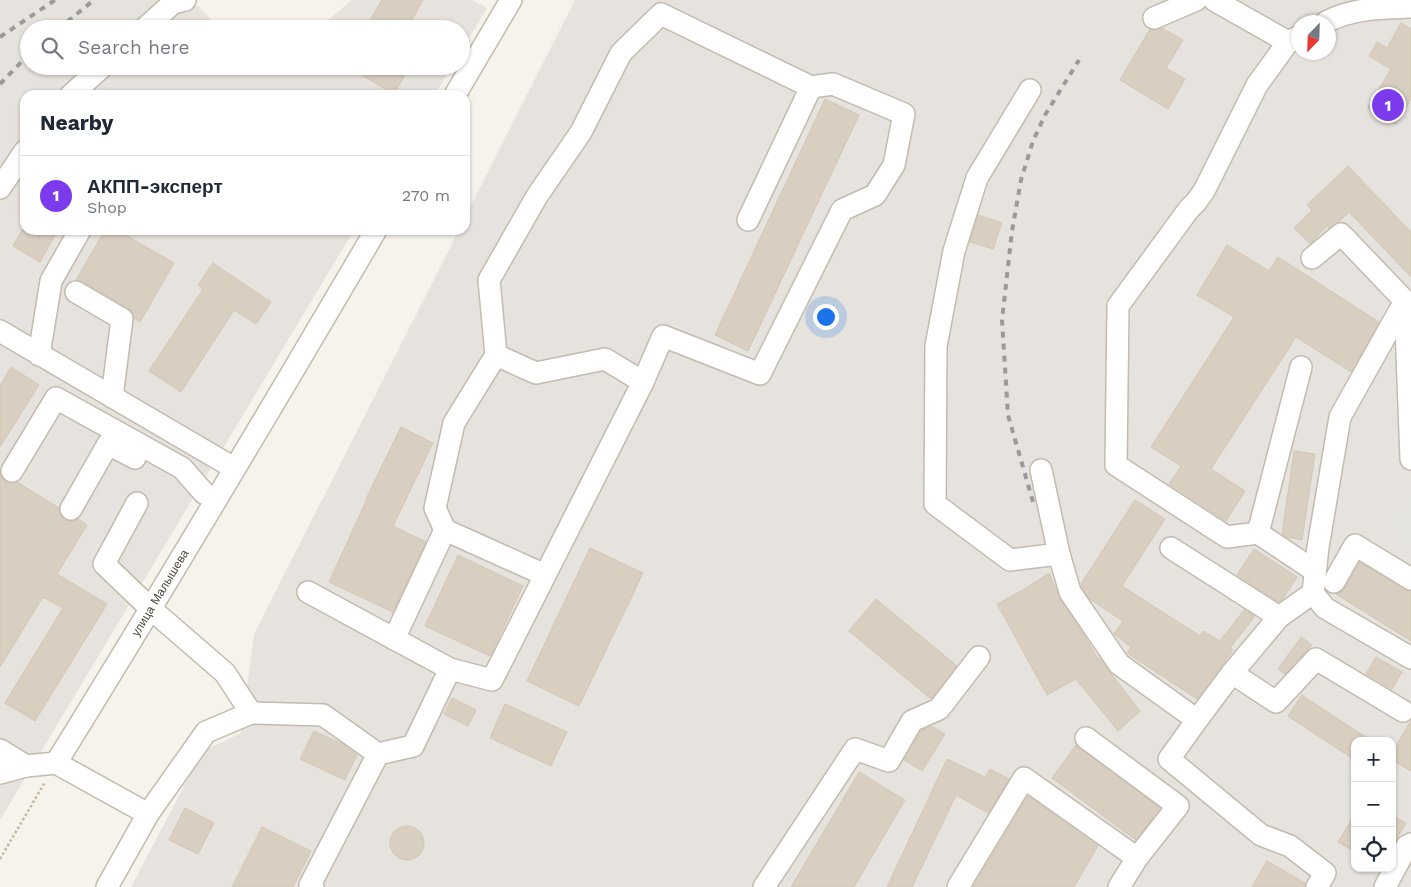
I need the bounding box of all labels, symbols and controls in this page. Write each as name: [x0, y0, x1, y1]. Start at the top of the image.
north arrow: [1291, 15, 1336, 60]
search box: [20, 20, 470, 75]
icon: search: [38, 34, 66, 62]
text: Search here: [78, 36, 189, 59]
pin: 1: [1372, 86, 1404, 124]
text: Nearby: [40, 110, 113, 135]
text: АКПП-эксперт: [87, 175, 223, 198]
text: 1: [53, 186, 59, 205]
text: 270 m: [402, 186, 450, 205]
text: Shop: [87, 198, 127, 217]
your location: [813, 304, 839, 330]
street label: улица Малышева: [129, 547, 192, 639]
map controls: [1351, 737, 1396, 872]
button: +: [1351, 737, 1396, 782]
button: −: [1351, 782, 1396, 827]
button: locate: [1351, 827, 1396, 872]

